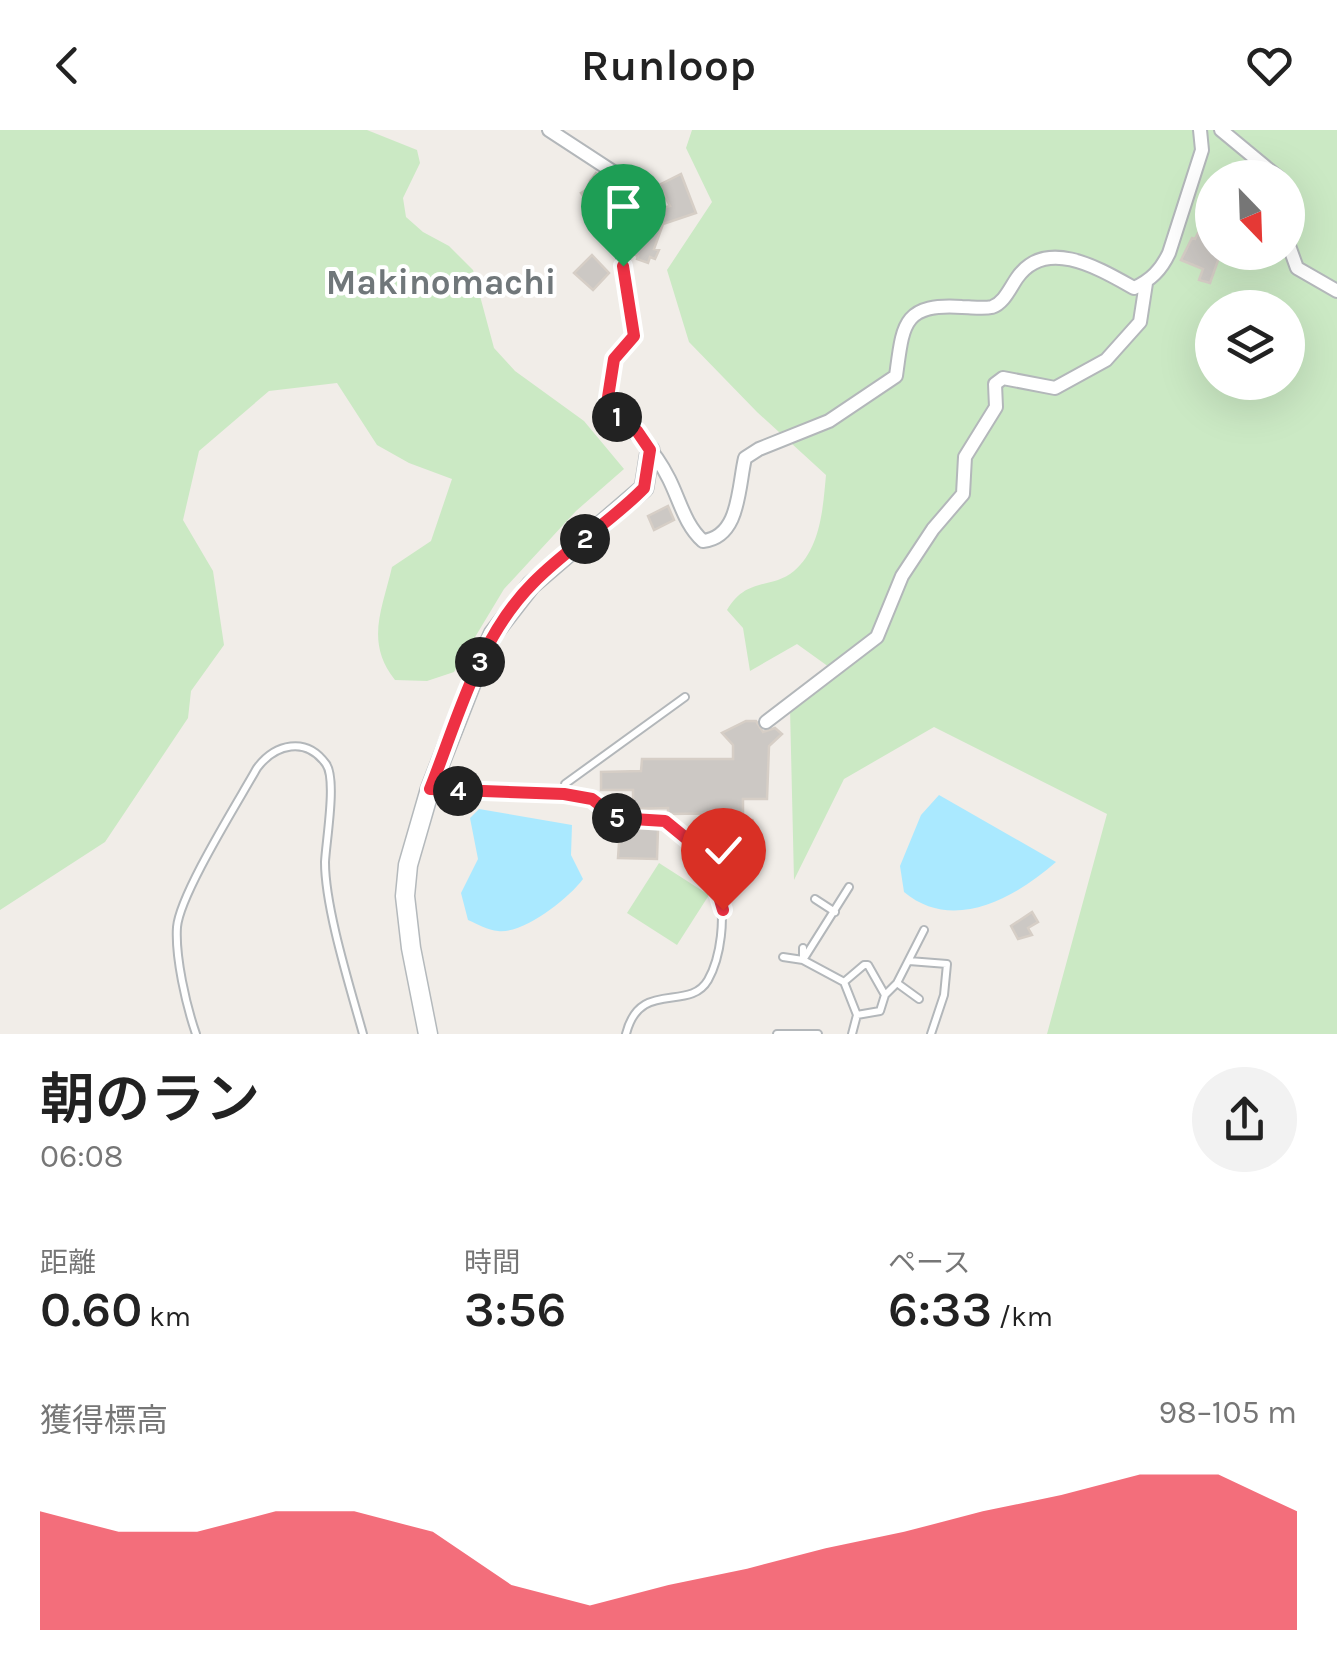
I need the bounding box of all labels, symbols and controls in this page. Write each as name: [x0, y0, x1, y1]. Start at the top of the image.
icon: back: [40, 38, 95, 93]
icon: heart: [1242, 38, 1297, 93]
text: Runloop: [581, 39, 756, 91]
north arrow: [1195, 160, 1305, 270]
map controls: [1195, 160, 1305, 400]
pin: [581, 164, 666, 267]
icon: arrive: [596, 179, 651, 234]
district label: Makinomachi: [326, 262, 556, 303]
button: layers: [1195, 290, 1305, 400]
pin: 1: [592, 392, 642, 442]
text: 1: [612, 400, 622, 433]
pin: 2: [560, 514, 610, 564]
text: 2: [577, 522, 593, 555]
pin: 3: [455, 637, 505, 687]
text: 3: [471, 645, 489, 678]
pin: 4: [433, 766, 483, 816]
text: 4: [450, 774, 466, 807]
pin: 5: [592, 793, 642, 843]
text: 5: [609, 801, 625, 834]
pin: [681, 808, 766, 911]
icon: check: [696, 823, 751, 878]
button: share: [1192, 1067, 1297, 1172]
text: 朝のラン: [40, 1068, 260, 1132]
text: 06:08: [40, 1138, 123, 1175]
text: 距離: [40, 1246, 96, 1279]
text: 時間: [464, 1246, 520, 1279]
text: ペース: [888, 1246, 971, 1279]
text: 0.60: [40, 1280, 142, 1339]
text: 3:56: [464, 1280, 566, 1339]
text: 6:33: [888, 1280, 992, 1339]
text: km: [142, 1300, 191, 1333]
text: /km: [992, 1300, 1053, 1333]
text: 98–105 m: [1158, 1394, 1297, 1431]
text: 獲得標高: [40, 1402, 168, 1439]

